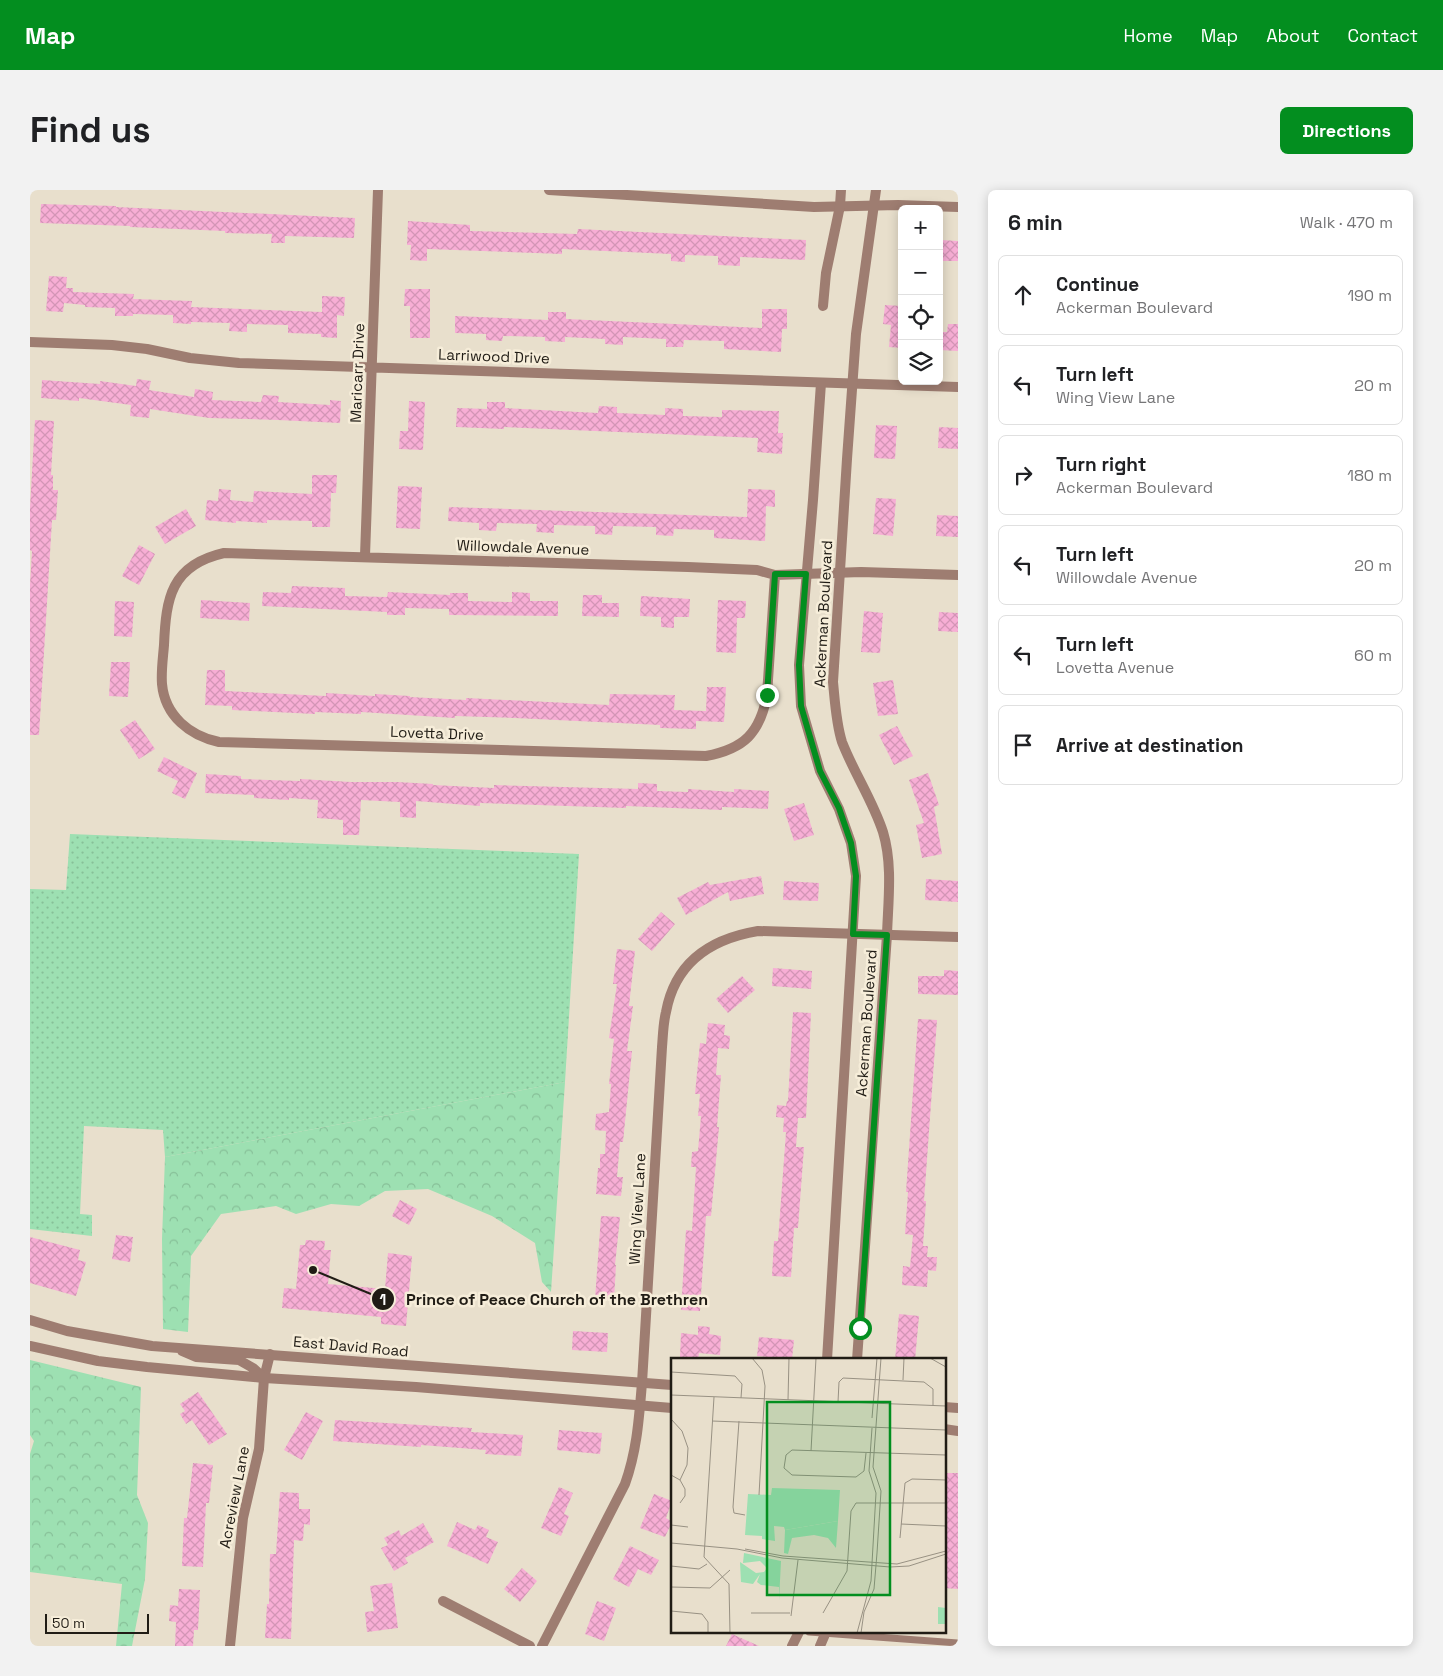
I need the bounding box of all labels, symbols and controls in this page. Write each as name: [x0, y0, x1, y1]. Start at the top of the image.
text: Map: [25, 20, 75, 51]
text: Home: [1124, 24, 1173, 47]
text: Map: [1201, 24, 1238, 47]
text: About: [1266, 24, 1320, 47]
text: Contact: [1348, 24, 1418, 47]
button: Directions: [1280, 107, 1413, 154]
text: Find us: [30, 108, 151, 152]
map controls: [898, 205, 943, 385]
button: +: [898, 205, 943, 250]
text: 6 min: [1008, 209, 1063, 236]
text: Walk · 470 m: [1300, 212, 1393, 233]
button: −: [898, 250, 943, 295]
text: Continue: [1056, 272, 1139, 297]
icon: ahead: [1009, 281, 1037, 309]
text: 190 m: [1347, 285, 1392, 306]
button: locate: [898, 295, 943, 340]
text: Ackerman Boulevard: [1056, 297, 1213, 318]
street label: Maricarr Drive: [346, 323, 368, 423]
button: layers: [898, 340, 943, 385]
street label: Larriwood Drive: [438, 345, 550, 367]
text: Turn left: [1056, 362, 1134, 387]
icon: left: [1009, 371, 1037, 399]
text: 20 m: [1354, 375, 1392, 396]
text: Wing View Lane: [1056, 387, 1175, 408]
text: Turn right: [1056, 452, 1146, 477]
icon: right: [1009, 461, 1037, 489]
text: 180 m: [1347, 465, 1392, 486]
text: Ackerman Boulevard: [1056, 477, 1213, 498]
street label: Willowdale Avenue: [456, 535, 590, 559]
street label: Ackerman Boulevard: [810, 540, 836, 688]
text: Turn left: [1056, 542, 1134, 567]
icon: left: [1009, 551, 1037, 579]
text: 20 m: [1354, 555, 1392, 576]
text: Willowdale Avenue: [1056, 567, 1197, 588]
text: Turn left: [1056, 632, 1134, 657]
icon: left: [1009, 641, 1037, 669]
text: 60 m: [1354, 645, 1392, 666]
text: Lovetta Avenue: [1056, 657, 1174, 678]
route end: [756, 684, 779, 707]
street label: Lovetta Drive: [390, 722, 484, 744]
icon: arrive: [1009, 731, 1037, 759]
text: Arrive at destination: [1056, 733, 1244, 758]
street label: Ackerman Boulevard: [851, 949, 881, 1097]
street label: Wing View Lane: [625, 1153, 649, 1265]
callout: Prince of Peace Church of the Brethren: [371, 1284, 718, 1315]
text: Prince of Peace Church of the Brethren: [406, 1289, 708, 1310]
text: 1: [380, 1290, 386, 1309]
route start: [849, 1317, 872, 1340]
street label: East David Road: [293, 1331, 409, 1361]
inset map: [671, 1358, 946, 1634]
street label: Acreview Lane: [215, 1444, 253, 1550]
scale bar: [45, 1611, 149, 1634]
text: 50 m: [52, 1614, 85, 1632]

